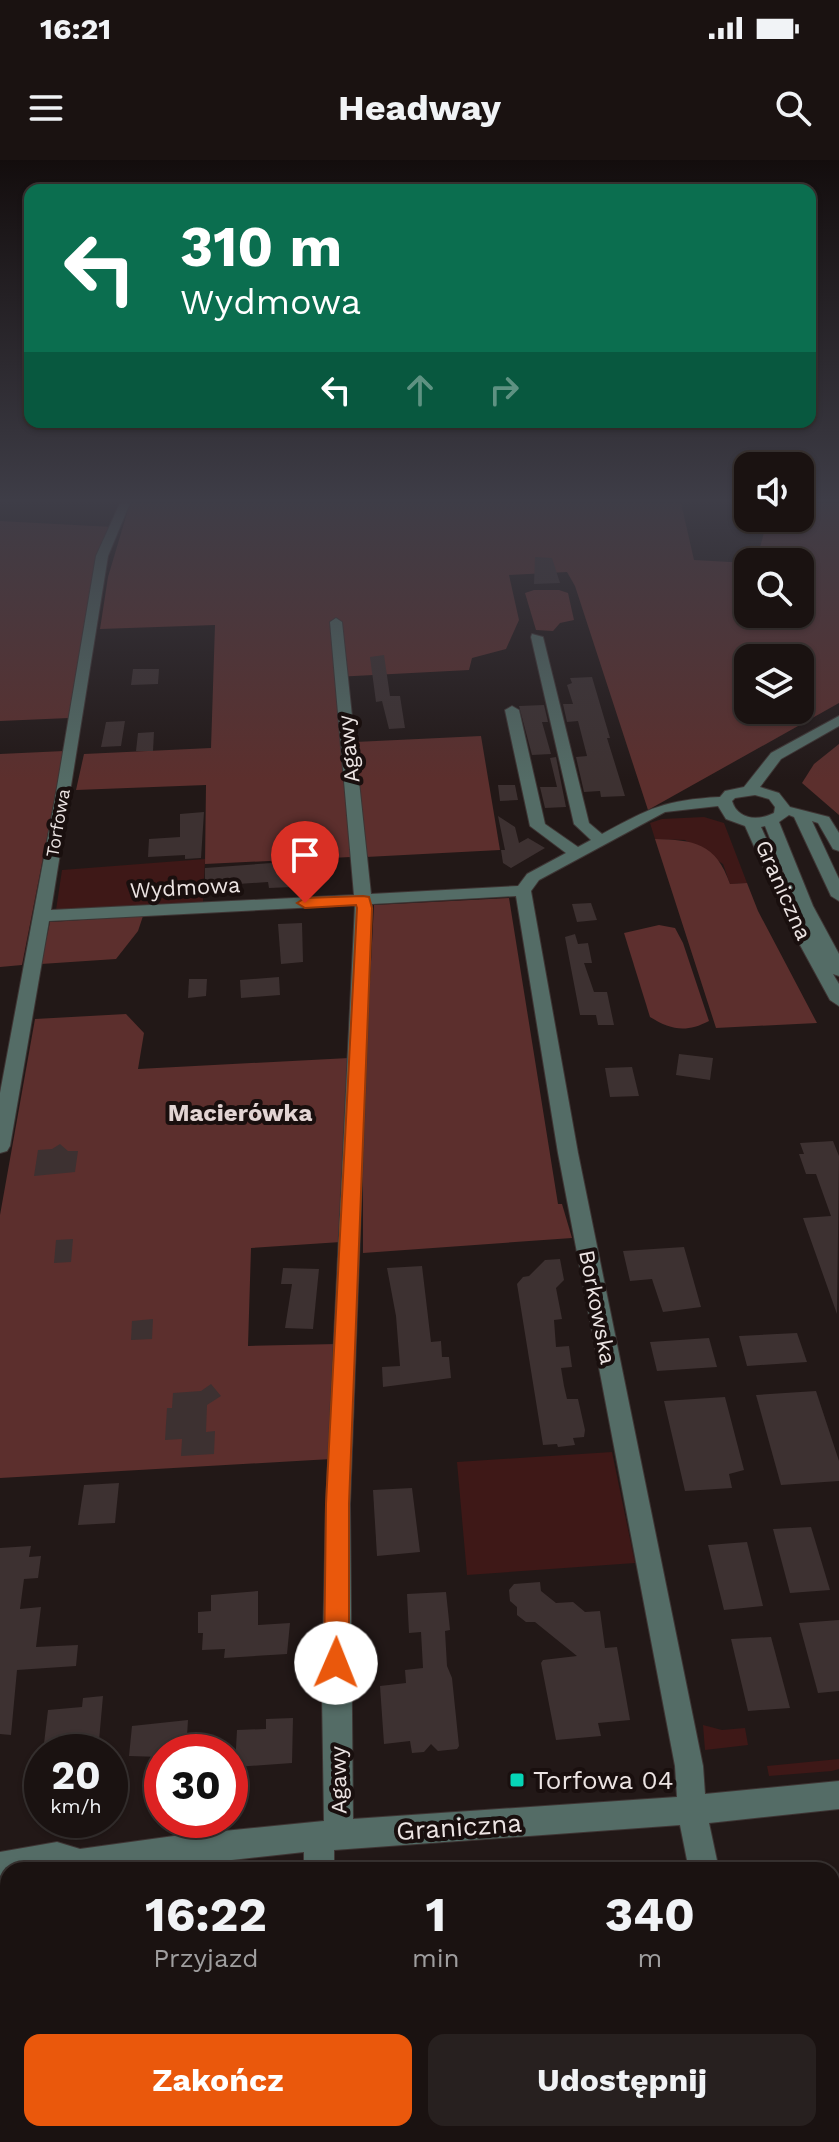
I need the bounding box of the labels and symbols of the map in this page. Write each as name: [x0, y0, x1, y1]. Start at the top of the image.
street label: Agawy: [332, 713, 364, 784]
street label: Torfowa: [41, 787, 74, 859]
pin: [271, 821, 339, 903]
street label: Graniczna: [750, 836, 817, 944]
street label: Wydmowa: [129, 872, 241, 903]
district label: Macierówka: [168, 1099, 312, 1127]
street label: Borkowska: [574, 1248, 621, 1366]
position arrow: [294, 1621, 378, 1705]
speed limit sign: 30: [144, 1734, 248, 1838]
street label: Agawy: [325, 1745, 352, 1814]
place label: Torfowa 04: [533, 1765, 674, 1795]
marker: Torfowa 04: [508, 1771, 526, 1789]
street label: Graniczna: [395, 1808, 523, 1846]

